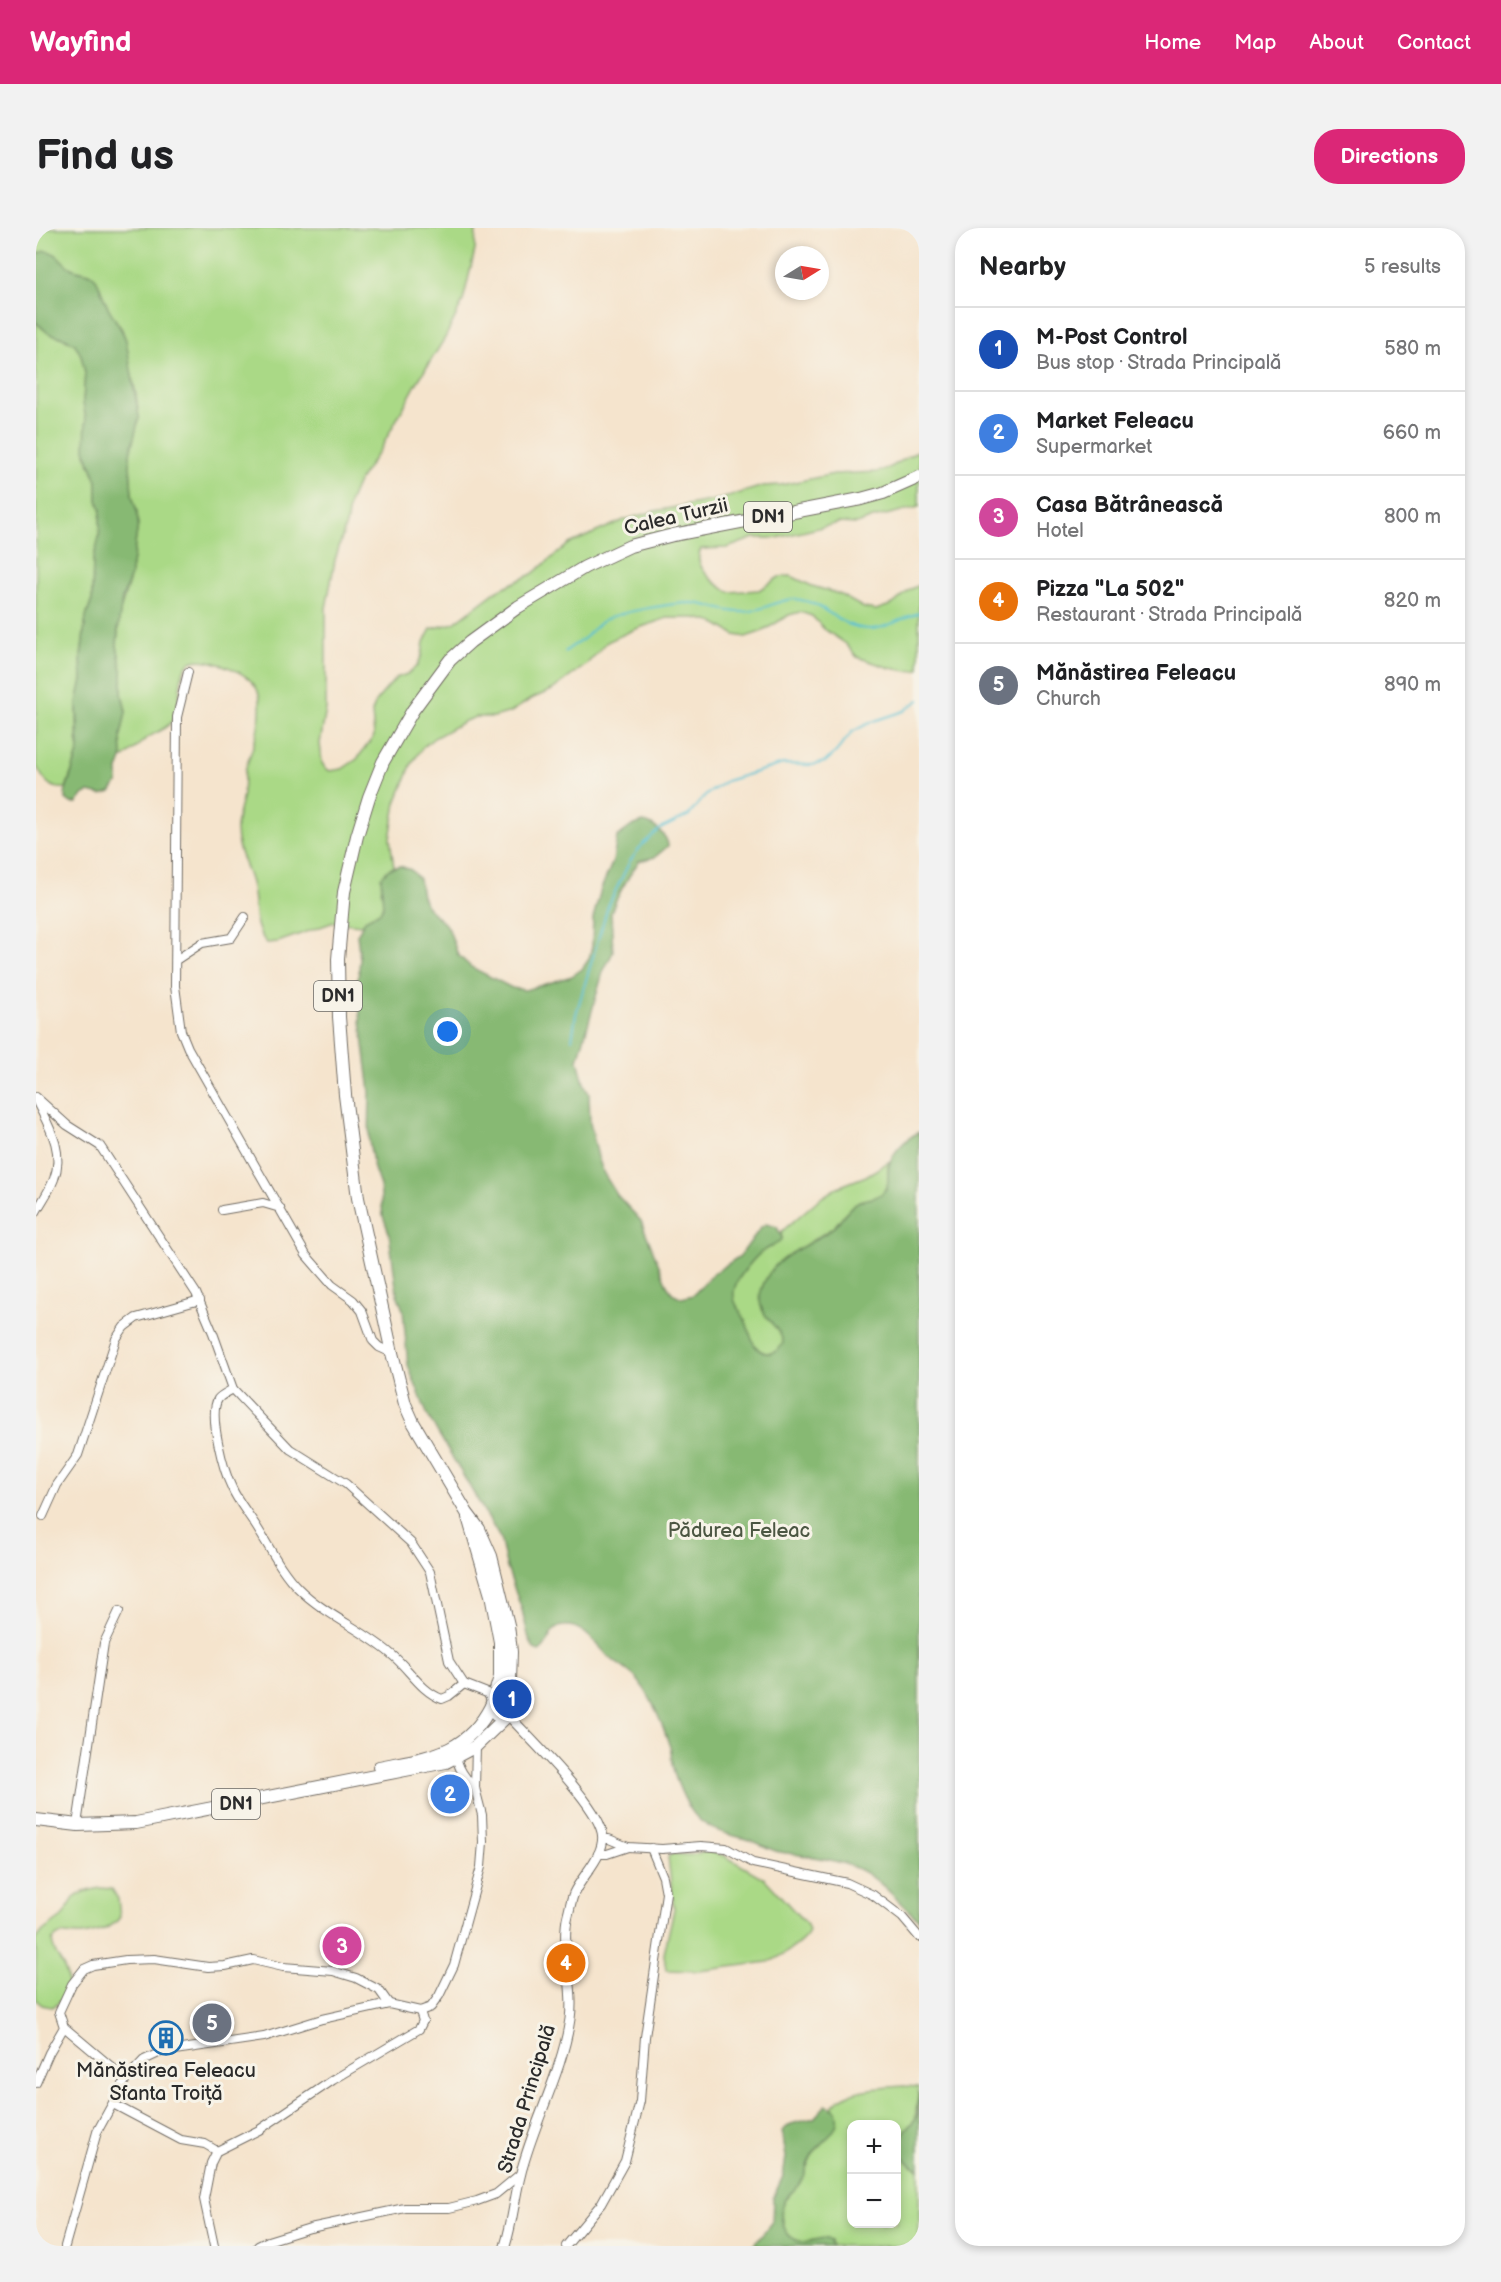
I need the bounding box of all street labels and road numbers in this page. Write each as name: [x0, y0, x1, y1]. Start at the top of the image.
street label: Calea Turzii: [622, 493, 730, 541]
road number: DN1: [744, 502, 792, 532]
road number: DN1: [314, 981, 362, 1011]
road number: DN1: [212, 1789, 260, 1819]
street label: Strada Principală: [493, 2022, 561, 2176]

